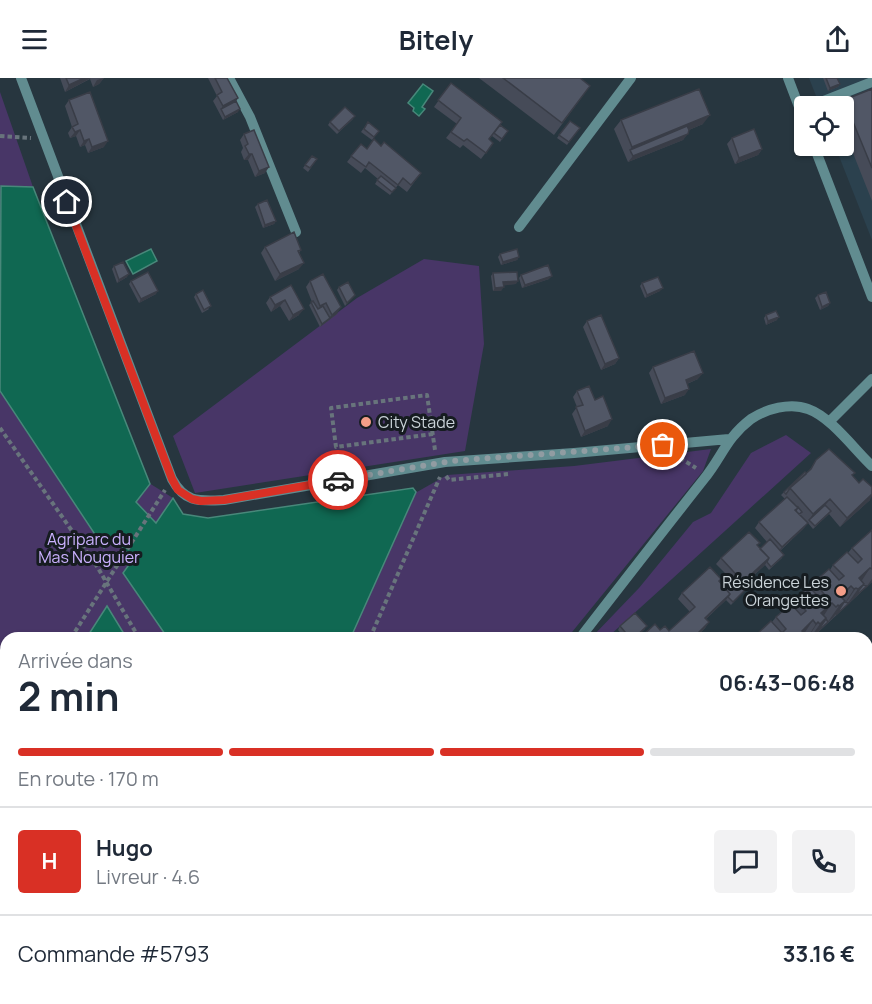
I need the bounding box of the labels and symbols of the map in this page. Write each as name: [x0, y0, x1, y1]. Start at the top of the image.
pin: [41, 176, 92, 227]
place label: City Stade: [378, 411, 455, 433]
marker: City Stade: [359, 415, 373, 429]
pin: [637, 419, 688, 470]
courier: [308, 450, 368, 510]
park label: Agriparc du Mas Nouguier: [38, 528, 140, 568]
place label: Résidence Les Orangettes: [722, 571, 829, 611]
marker: Résidence Les Orangettes: [834, 584, 848, 598]

